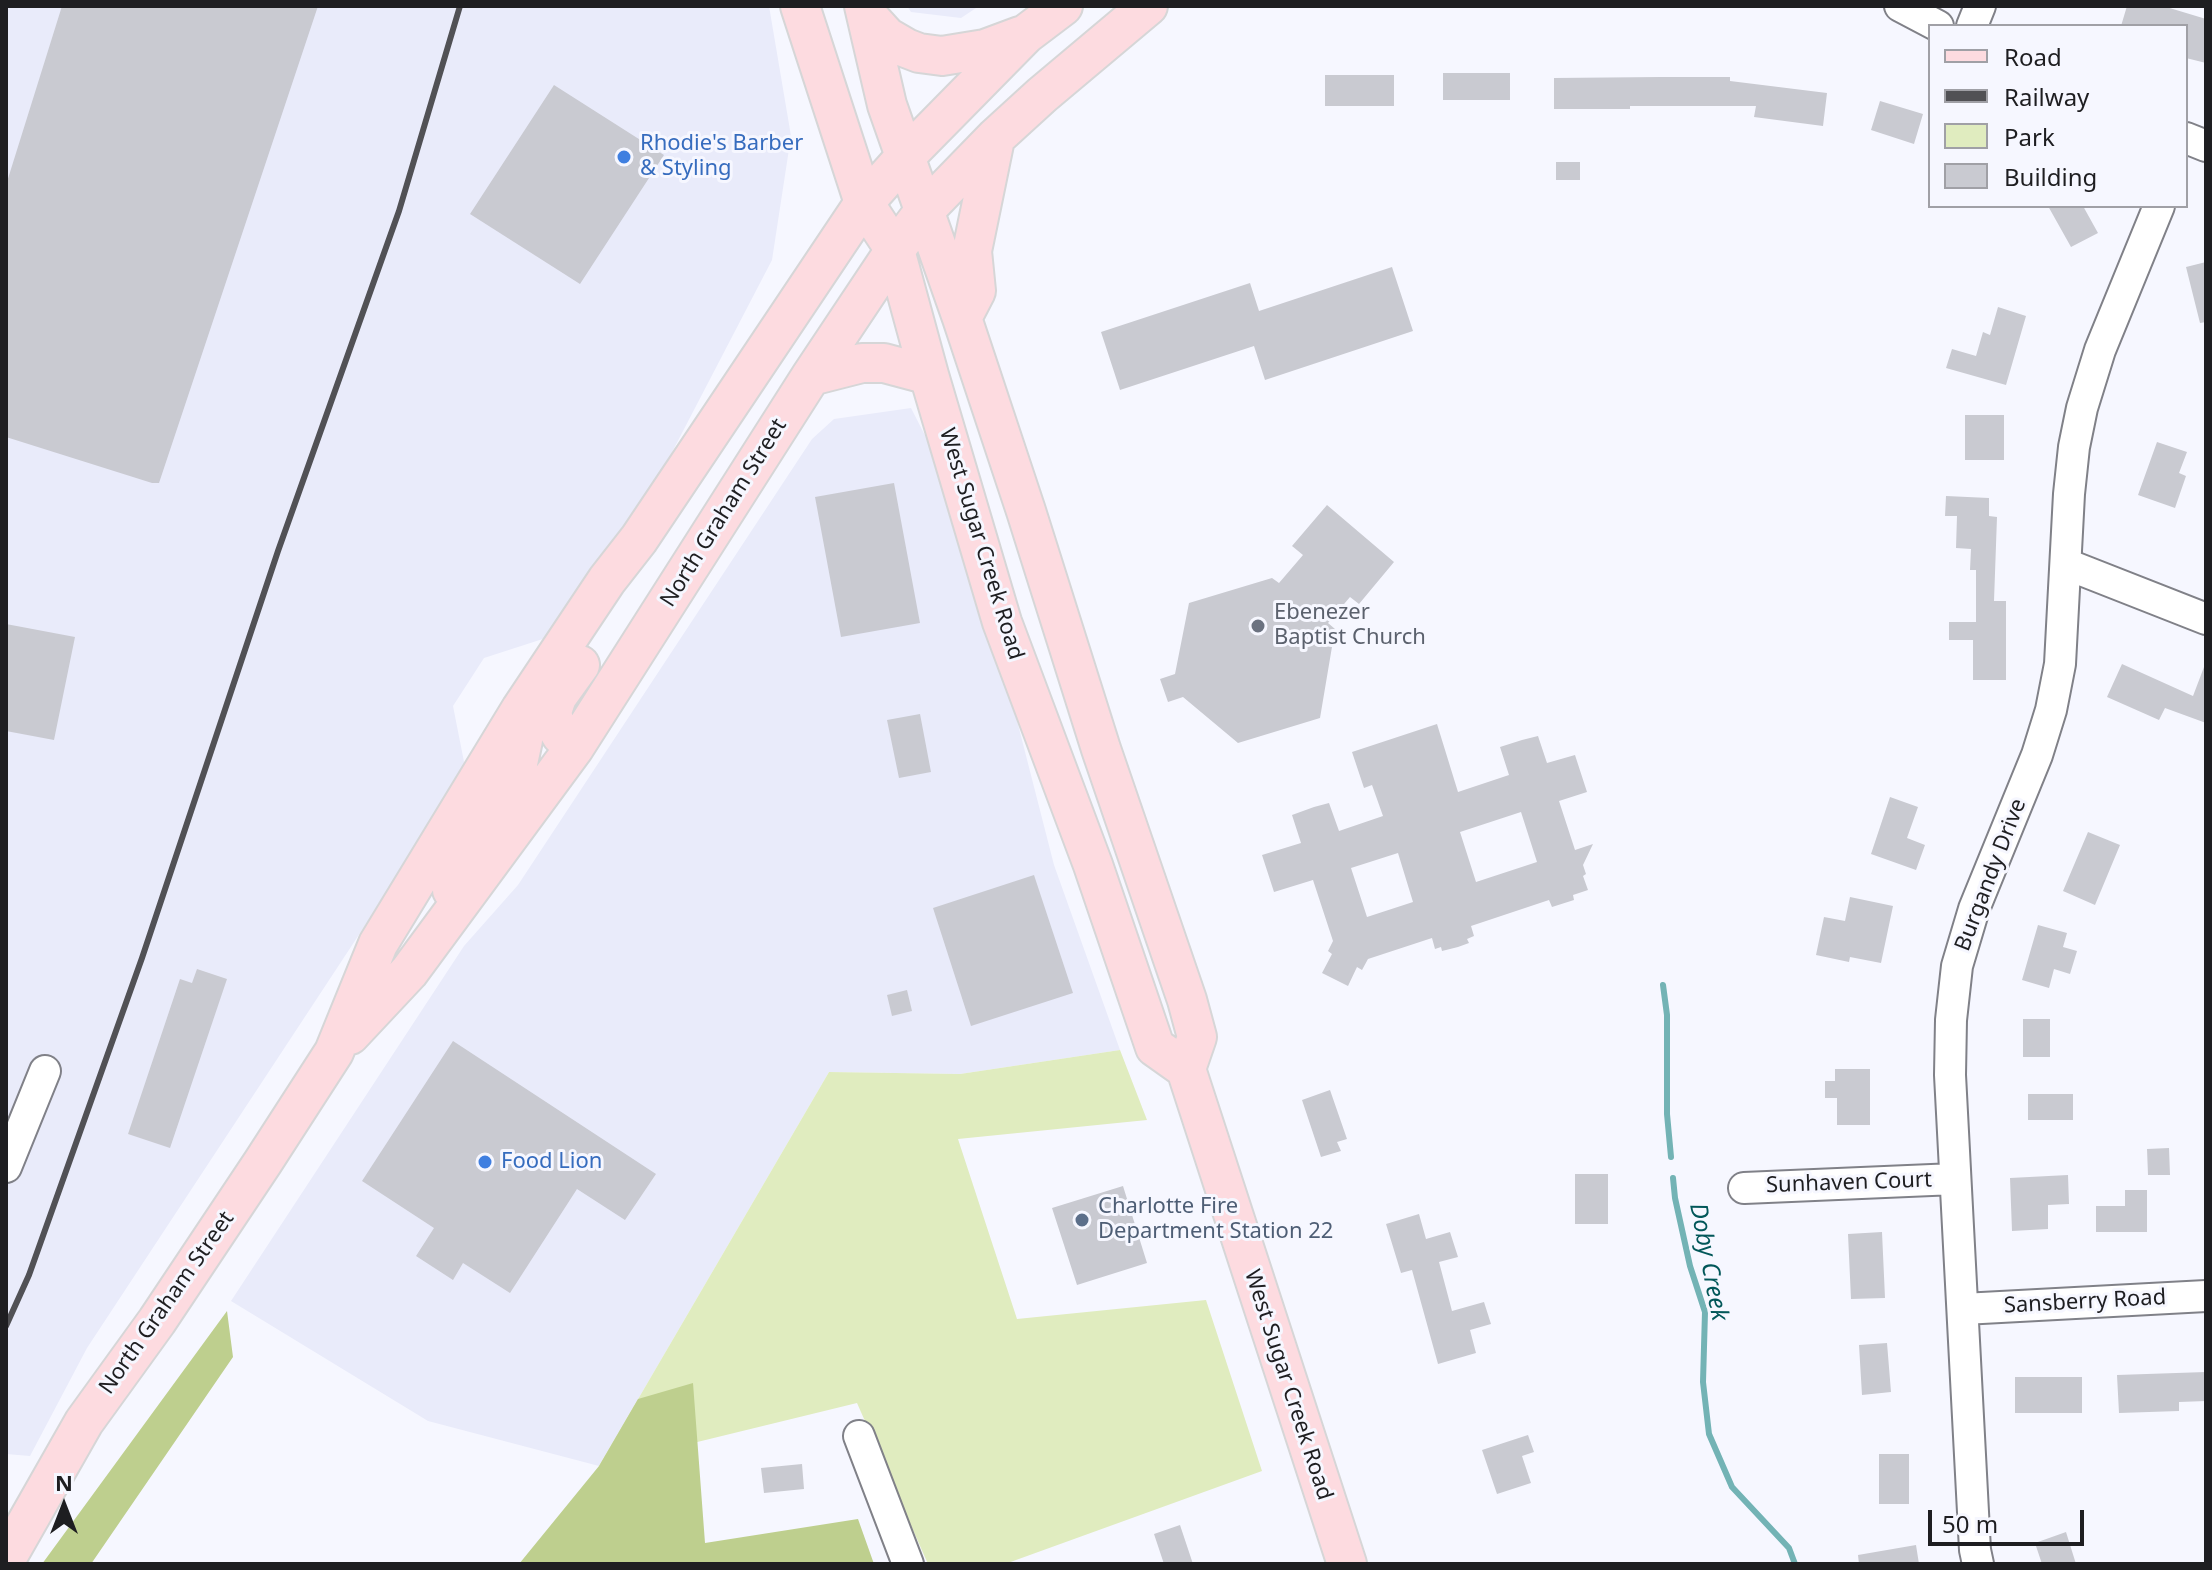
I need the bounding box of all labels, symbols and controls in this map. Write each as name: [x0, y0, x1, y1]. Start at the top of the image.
legend: [1928, 24, 2188, 208]
text: Road: [2004, 40, 2062, 73]
text: Railway: [2004, 80, 2089, 113]
text: Park: [2004, 120, 2055, 153]
place label: Rhodie's Barber & Styling: [640, 131, 803, 182]
marker: Rhodie's Barber & Styling: [615, 148, 633, 166]
text: Building: [2004, 160, 2097, 193]
street label: North Graham Street: [655, 414, 793, 612]
street label: West Sugar Creek Road: [933, 425, 1029, 663]
place label: Ebenezer Baptist Church: [1274, 600, 1426, 652]
marker: Ebenezer Baptist Church: [1249, 617, 1267, 635]
street label: Burgandy Drive: [1950, 795, 2032, 955]
place label: Food Lion: [501, 1149, 602, 1175]
marker: Food Lion: [476, 1153, 494, 1171]
street label: Sunhaven Court: [1766, 1167, 1932, 1199]
place label: Charlotte Fire Department Station 22: [1098, 1194, 1333, 1246]
water label: Doby Creek: [1682, 1201, 1734, 1323]
street label: North Graham Street: [94, 1207, 240, 1399]
marker: Charlotte Fire Department Station 22: [1073, 1211, 1091, 1229]
street label: West Sugar Creek Road: [1238, 1266, 1338, 1504]
street label: Sansberry Road: [2003, 1285, 2167, 1319]
north arrow: [24, 1466, 104, 1546]
text: N: [55, 1467, 73, 1497]
scale bar: [1932, 1494, 2088, 1544]
text: 50 m: [1942, 1507, 1998, 1540]

